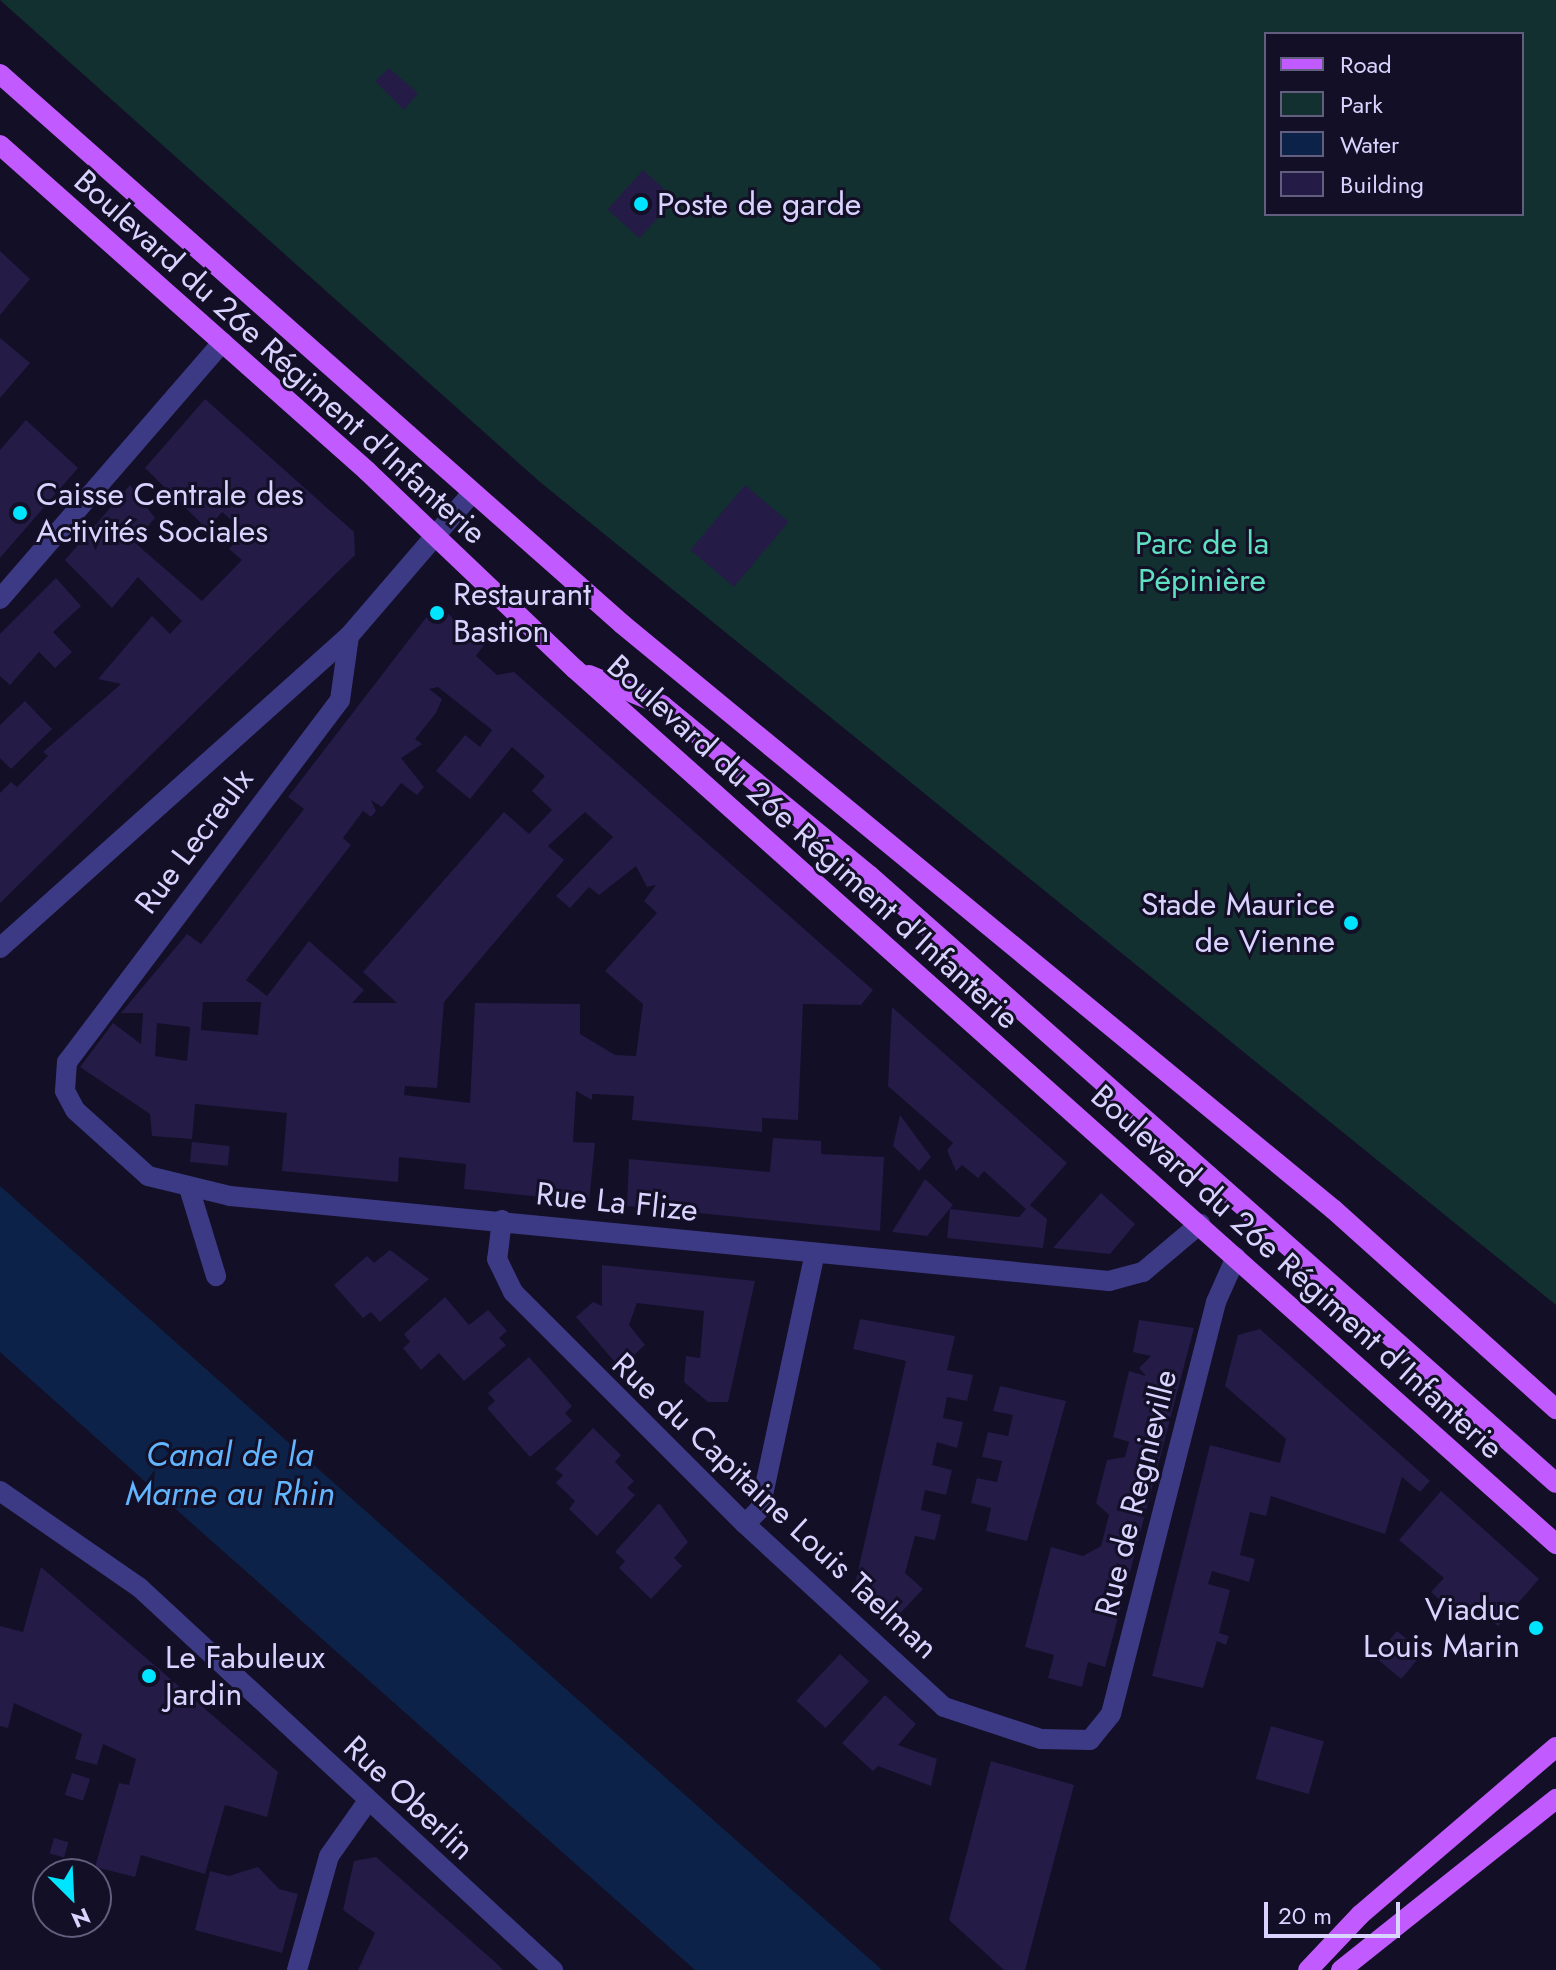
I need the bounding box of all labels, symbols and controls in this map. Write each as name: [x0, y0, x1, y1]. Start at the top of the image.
legend: [1264, 32, 1524, 216]
text: Road: [1340, 47, 1392, 82]
text: Park: [1340, 87, 1383, 122]
text: Water: [1340, 127, 1399, 162]
street label: Boulevard du 26e Régiment d'Infanterie: [66, 162, 494, 552]
text: Building: [1340, 167, 1424, 202]
place label: Poste de garde: [657, 185, 861, 223]
marker: Poste de garde: [632, 195, 650, 213]
place label: Caisse Centrale des Activités Sociales: [36, 476, 304, 551]
marker: Caisse Centrale des Activités Sociales: [11, 504, 29, 522]
park label: Parc de la Pépinière: [1135, 525, 1269, 600]
place label: Restaurant Bastion: [453, 576, 591, 651]
marker: Restaurant Bastion: [428, 604, 446, 622]
street label: Boulevard du 26e Régiment d'Infanterie: [599, 647, 1027, 1037]
street label: Rue Lecreulx: [127, 761, 261, 921]
place label: Stade Maurice de Vienne: [1141, 886, 1335, 961]
marker: Stade Maurice de Vienne: [1342, 914, 1360, 932]
street label: Boulevard du 26e Régiment d'Infanterie: [1083, 1077, 1511, 1467]
street label: Rue La Flize: [534, 1174, 700, 1230]
street label: Rue du Capitaine Louis Taelman: [604, 1345, 946, 1667]
street label: Rue de Regnieville: [1087, 1366, 1185, 1620]
water label: Canal de la Marne au Rhin: [125, 1434, 335, 1514]
place label: Viaduc Louis Marin: [1363, 1591, 1520, 1666]
marker: Viaduc Louis Marin: [1527, 1619, 1545, 1637]
place label: Le Fabuleux Jardin: [165, 1639, 325, 1714]
marker: Le Fabuleux Jardin: [140, 1667, 158, 1685]
street label: Rue Oberlin: [336, 1728, 482, 1868]
north arrow: [32, 1858, 112, 1938]
scale bar: [1268, 1886, 1404, 1936]
text: 20 m: [1278, 1898, 1332, 1933]
text: N: [66, 1900, 95, 1936]

